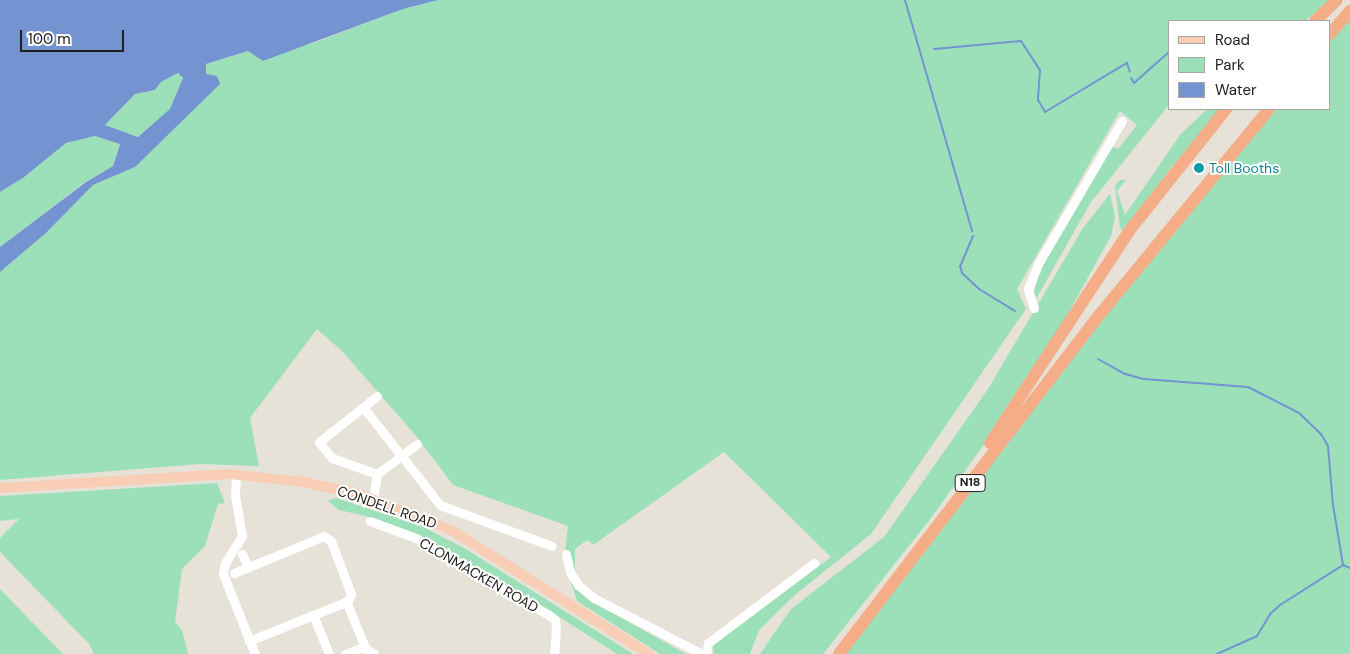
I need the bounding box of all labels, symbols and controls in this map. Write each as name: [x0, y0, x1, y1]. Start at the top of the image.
scale bar: [22, 20, 126, 52]
legend: [1168, 20, 1330, 110]
text: 100 m: [28, 29, 71, 49]
text: Road: [1215, 30, 1250, 50]
text: Park: [1215, 55, 1245, 75]
text: Water: [1215, 80, 1256, 100]
place label: Toll Booths: [1209, 160, 1279, 176]
marker: Toll Booths: [1193, 162, 1205, 174]
road number: N18: [954, 473, 986, 492]
street label: CONDELL ROAD: [335, 482, 439, 532]
street label: CLONMACKEN ROAD: [417, 534, 541, 616]

